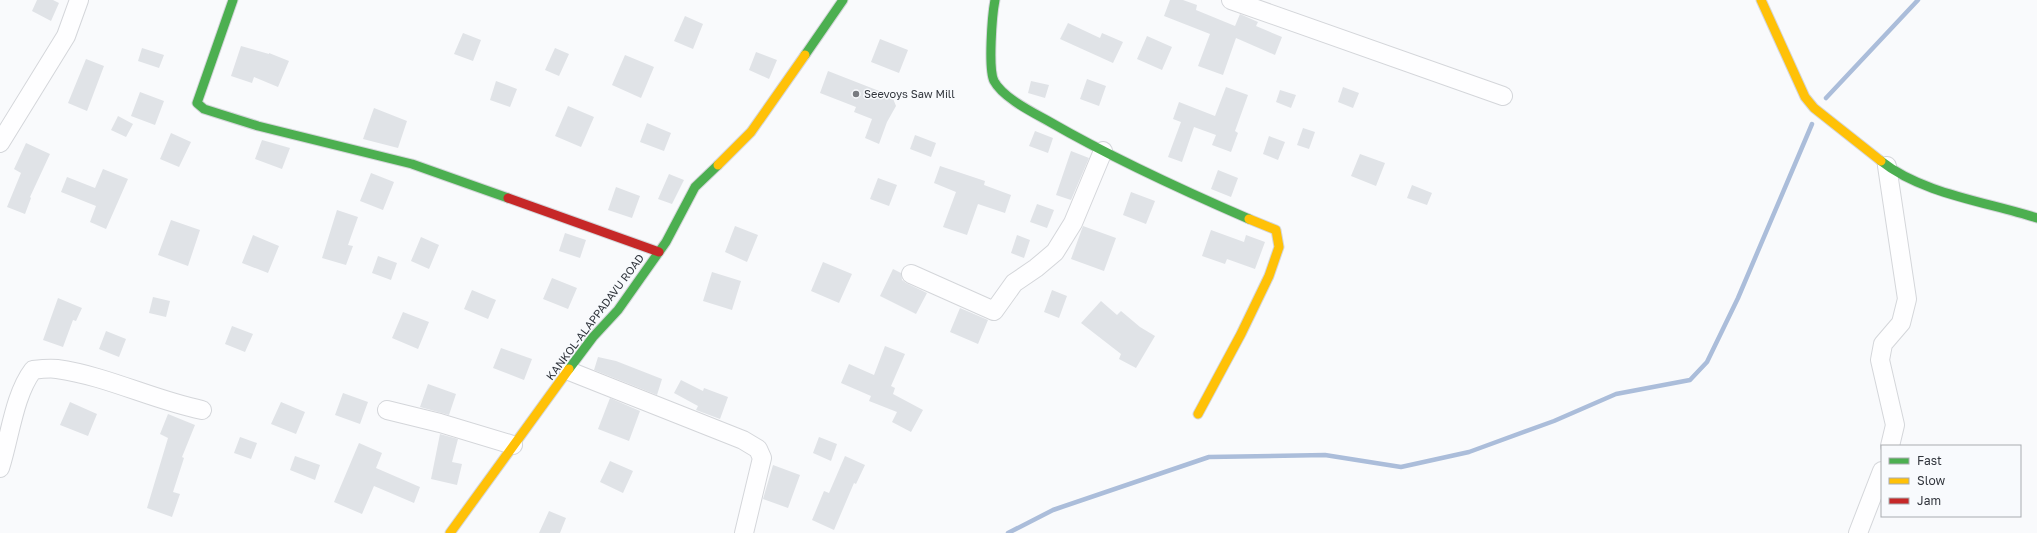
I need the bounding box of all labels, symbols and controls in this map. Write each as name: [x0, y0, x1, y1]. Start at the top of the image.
place label: Seevoys Saw Mill: [864, 87, 955, 100]
marker: Seevoys Saw Mill: [851, 89, 861, 99]
street label: KANKOL-ALAPPADAVU ROAD: [543, 251, 646, 382]
legend: [1881, 445, 2021, 517]
text: Fast: [1917, 453, 1942, 468]
text: Slow: [1917, 473, 1945, 488]
text: Jam: [1917, 493, 1941, 508]

